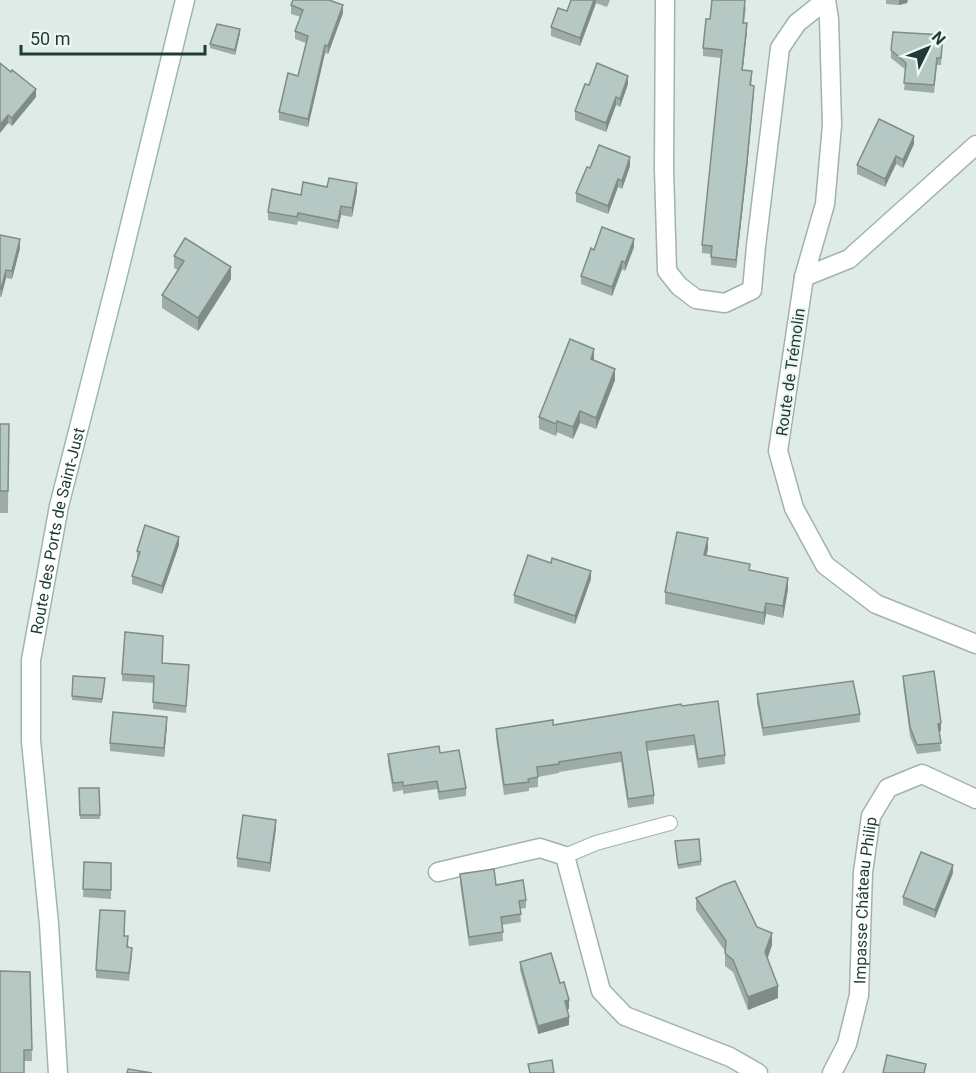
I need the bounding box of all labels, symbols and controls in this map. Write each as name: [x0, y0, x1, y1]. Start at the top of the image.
scale bar: [21, 18, 206, 56]
north arrow: [898, 18, 958, 78]
text: 50 m: [30, 28, 70, 49]
text: N: [928, 28, 949, 49]
street label: Route de Trémolin: [772, 307, 809, 437]
street label: Route des Ports de Saint-Just: [27, 426, 89, 636]
street label: Impasse Château Philip: [850, 816, 881, 984]

